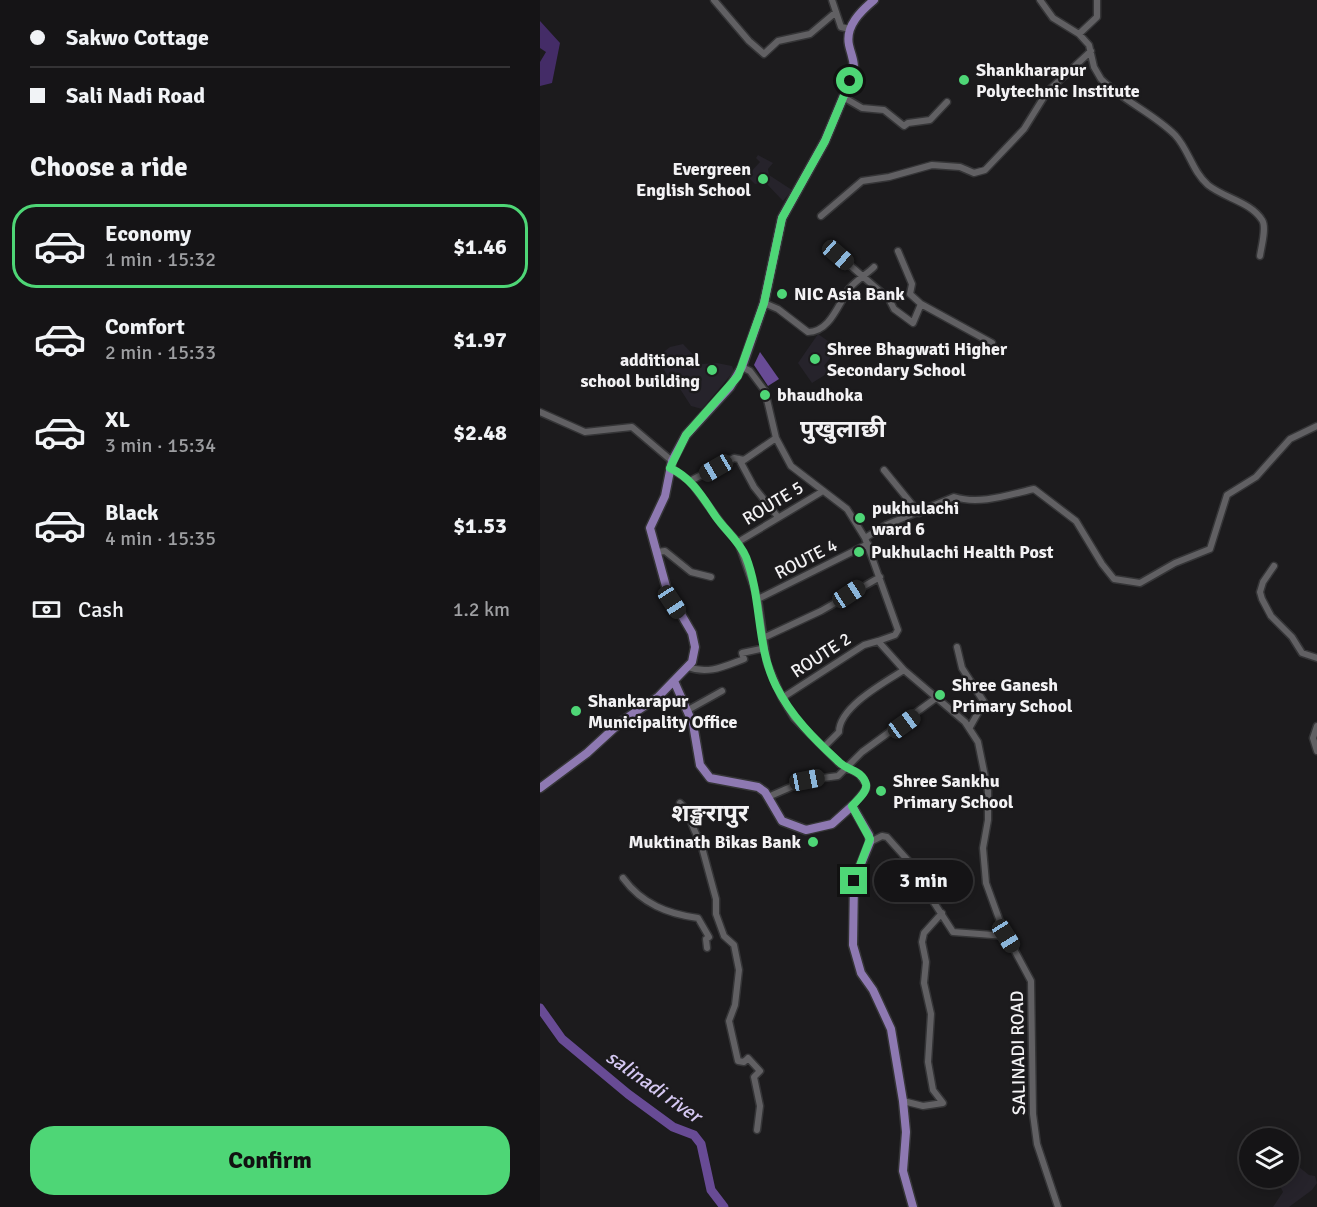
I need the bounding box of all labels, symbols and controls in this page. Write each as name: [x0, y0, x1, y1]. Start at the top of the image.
text: Sakwo Cottage: [66, 24, 209, 51]
place label: Shankharapur Polytechnic Institute: [976, 59, 1140, 102]
route start: [836, 67, 863, 94]
marker: Shankharapur Polytechnic Institute: [957, 73, 971, 87]
text: Sali Nadi Road: [66, 82, 205, 109]
text: Choose a ride: [30, 151, 188, 184]
place label: Evergreen English School: [636, 158, 751, 201]
marker: Evergreen English School: [756, 172, 770, 186]
icon: car: [33, 219, 87, 273]
text: Economy: [105, 220, 191, 247]
text: $1.46: [453, 233, 507, 260]
car: [819, 236, 857, 274]
text: 1 min · 15:32: [105, 247, 216, 272]
place label: NIC Asia Bank: [794, 283, 905, 305]
marker: NIC Asia Bank: [775, 287, 789, 301]
icon: car: [33, 312, 87, 366]
text: Comfort: [105, 313, 185, 340]
text: $1.97: [453, 326, 507, 353]
place label: Shree Bhagwati Higher Secondary School: [827, 338, 1008, 381]
text: 2 min · 15:33: [105, 340, 216, 365]
place label: additional school building: [580, 349, 700, 392]
marker: Shree Bhagwati Higher Secondary School: [808, 352, 822, 366]
marker: additional school building: [705, 363, 719, 377]
place label: bhaudhoka: [777, 384, 863, 406]
marker: bhaudhoka: [758, 388, 772, 402]
icon: car: [33, 405, 87, 459]
text: XL: [105, 406, 130, 433]
district label: पुखुलाछी: [800, 414, 887, 444]
text: $2.48: [453, 419, 507, 446]
text: 3 min · 15:34: [105, 433, 216, 458]
car: [696, 451, 736, 485]
street label: ROUTE 5: [739, 476, 807, 530]
place label: pukhulachi ward 6: [872, 497, 959, 540]
icon: car: [33, 498, 87, 552]
text: Black: [105, 499, 159, 526]
marker: pukhulachi ward 6: [853, 511, 867, 525]
text: $1.53: [453, 512, 507, 539]
text: 4 min · 15:35: [105, 526, 216, 551]
street label: ROUTE 4: [771, 534, 841, 584]
place label: Pukhulachi Health Post: [871, 541, 1054, 563]
marker: Pukhulachi Health Post: [852, 545, 866, 559]
car: [829, 577, 869, 611]
car: [655, 582, 689, 622]
icon: cash: [30, 593, 63, 626]
text: Cash: [78, 596, 124, 623]
text: 1.2 km: [453, 597, 510, 622]
street label: ROUTE 2: [787, 627, 855, 683]
place label: Shree Ganesh Primary School: [952, 674, 1073, 717]
marker: Shree Ganesh Primary School: [933, 688, 947, 702]
place label: Shankarapur Municipality Office: [588, 690, 738, 733]
marker: Shankarapur Municipality Office: [569, 704, 583, 718]
car: [884, 706, 924, 742]
car: [788, 768, 826, 792]
place label: Shree Sankhu Primary School: [893, 770, 1014, 813]
marker: Shree Sankhu Primary School: [874, 784, 888, 798]
district label: शङ्खरापुर: [671, 798, 749, 828]
place label: Muktinath Bikas Bank: [629, 831, 802, 853]
marker: Muktinath Bikas Bank: [806, 835, 820, 849]
callout: 3 min: [875, 860, 974, 902]
route end: [840, 867, 867, 894]
text: 3 min: [899, 868, 948, 893]
car: [989, 916, 1023, 956]
street label: SALINADI ROAD: [1006, 991, 1030, 1115]
water label: salinadi river: [601, 1044, 708, 1130]
button: Confirm: [30, 1126, 510, 1195]
map controls: [1239, 1128, 1299, 1188]
button: layers: [1239, 1128, 1299, 1188]

